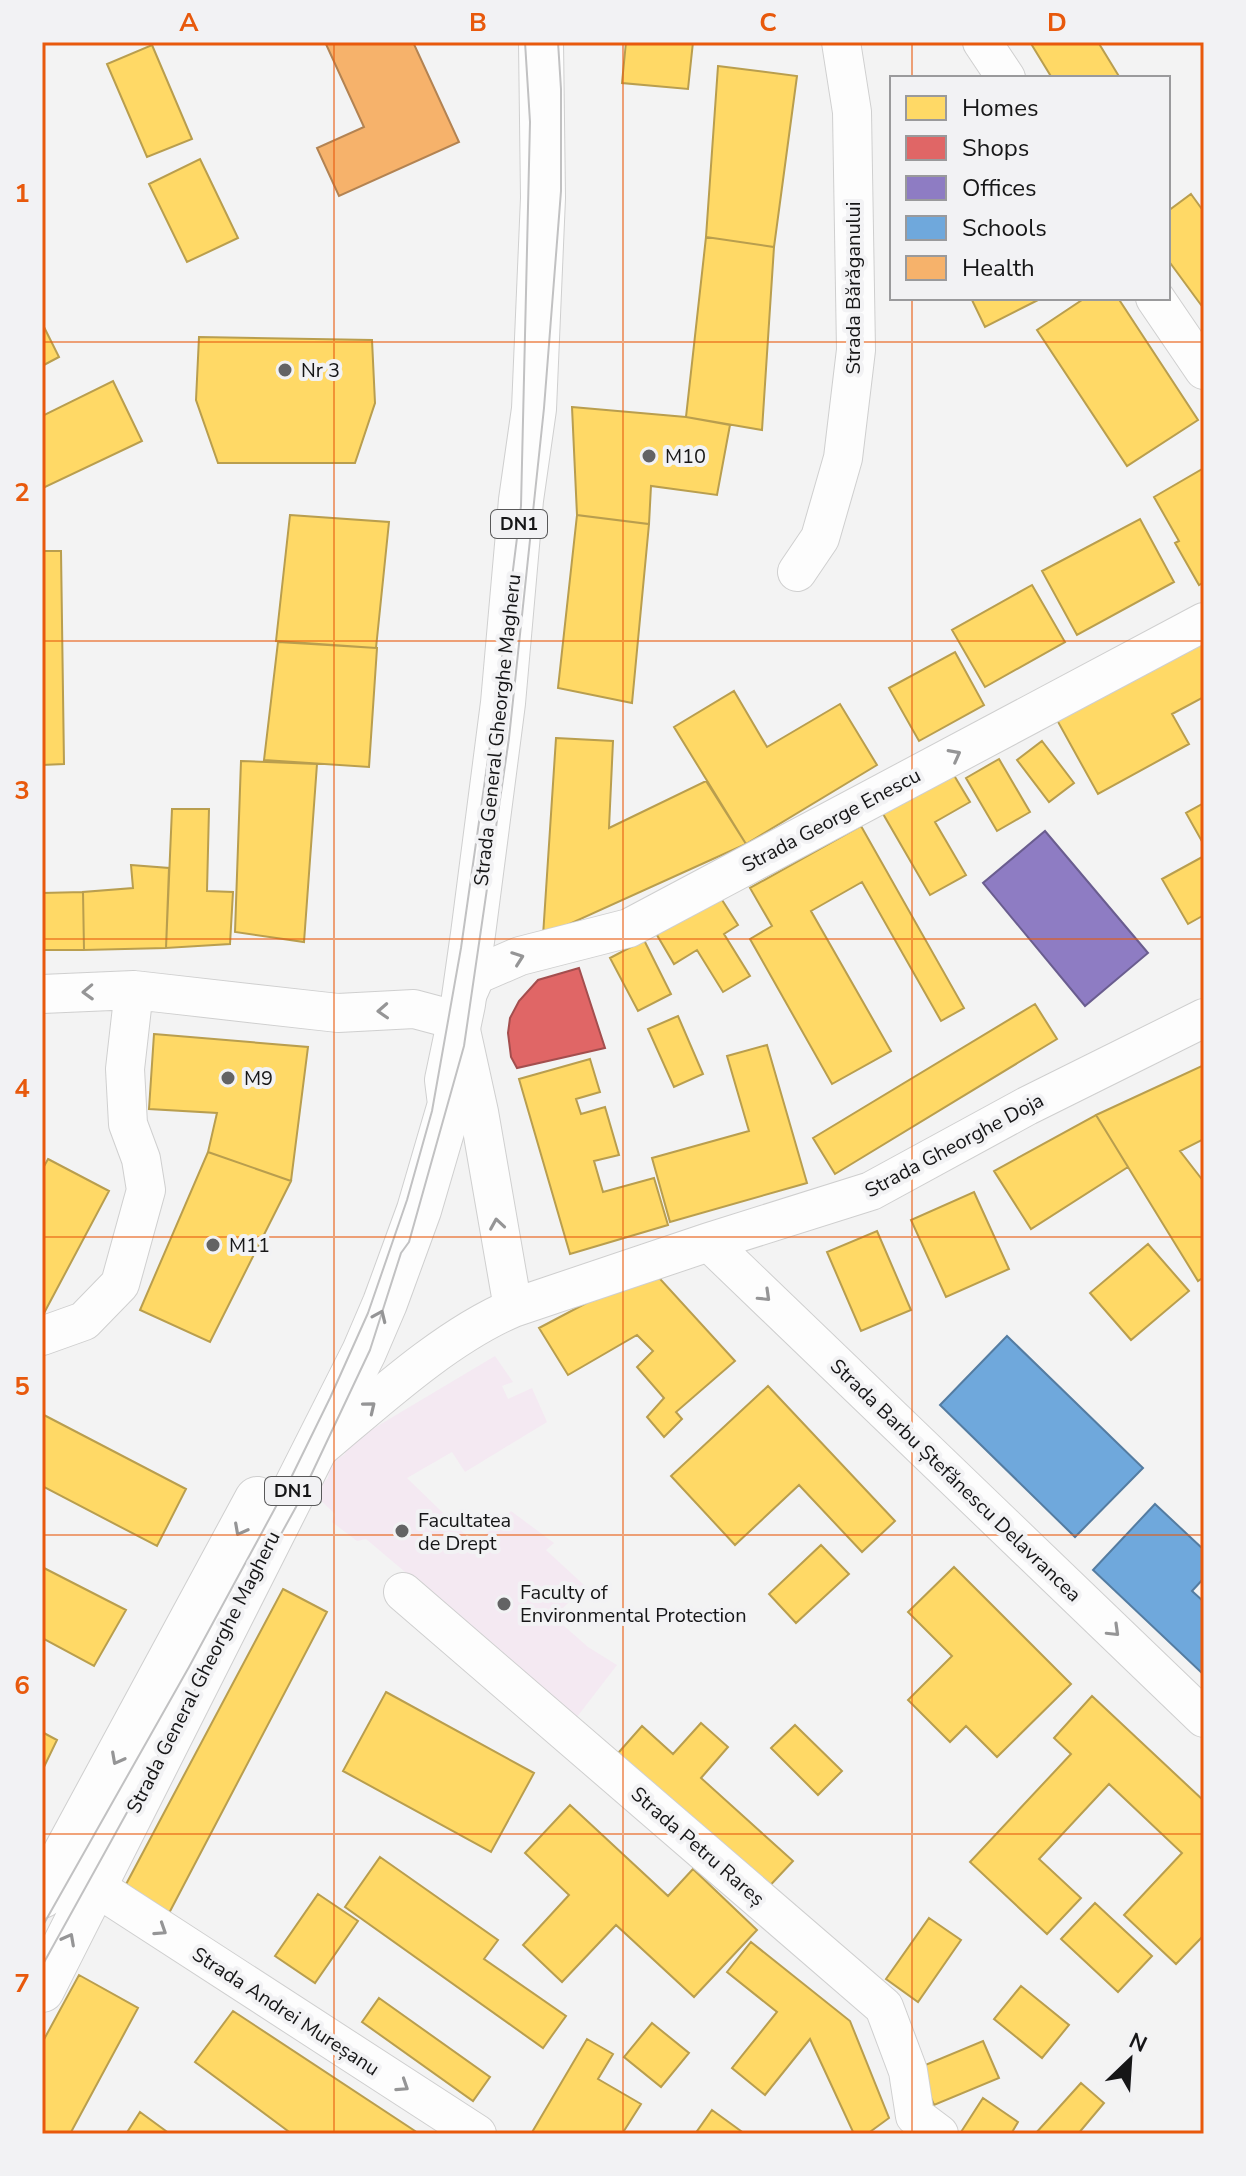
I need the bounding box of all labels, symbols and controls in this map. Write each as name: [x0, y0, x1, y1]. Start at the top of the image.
text: A: [179, 5, 199, 40]
text: B: [469, 5, 487, 40]
text: C: [759, 5, 777, 40]
text: D: [1047, 5, 1067, 40]
legend: [890, 76, 1170, 300]
text: Homes: [962, 92, 1038, 124]
text: Shops: [962, 132, 1029, 164]
text: Offices: [962, 172, 1037, 204]
text: 1: [14, 176, 30, 211]
street label: Strada Bărăganului: [840, 202, 867, 374]
text: Schools: [962, 212, 1047, 244]
text: Health: [962, 252, 1035, 284]
place label: Nr 3: [301, 357, 340, 384]
marker: Nr 3: [276, 361, 294, 379]
place label: M10: [665, 443, 706, 470]
marker: M10: [640, 447, 658, 465]
text: 2: [14, 475, 30, 510]
road number: DN1: [491, 510, 547, 538]
street label: Strada General Gheorghe Magheru: [468, 573, 527, 887]
one-way arrow: [947, 749, 961, 764]
street label: Strada George Enescu: [737, 762, 925, 879]
text: 3: [14, 773, 30, 808]
one-way arrow: [510, 951, 524, 967]
one-way arrow: [81, 984, 94, 1001]
one-way arrow: [376, 1002, 389, 1019]
place label: M9: [244, 1065, 273, 1092]
marker: M9: [219, 1069, 237, 1087]
text: 4: [14, 1071, 30, 1106]
street label: Strada Gheorghe Doja: [860, 1087, 1048, 1204]
one-way arrow: [489, 1217, 506, 1231]
place label: M11: [229, 1232, 270, 1259]
marker: M11: [204, 1236, 222, 1254]
one-way arrow: [756, 1287, 770, 1301]
one-way arrow: [370, 1310, 386, 1324]
street label: Strada Barbu Ștefănescu Delavrancea: [824, 1353, 1087, 1608]
text: 5: [14, 1369, 30, 1404]
one-way arrow: [361, 1402, 375, 1417]
road number: DN1: [265, 1477, 321, 1505]
place label: Facultatea de Drept: [418, 1507, 511, 1557]
one-way arrow: [235, 1522, 250, 1537]
marker: Facultatea de Drept: [393, 1522, 411, 1540]
street label: Strada General Gheorghe Magheru: [120, 1526, 287, 1818]
place label: Faculty of Environmental Protection: [520, 1579, 747, 1629]
marker: Faculty of Environmental Protection: [495, 1595, 513, 1613]
one-way arrow: [1105, 1622, 1119, 1637]
text: 6: [14, 1668, 30, 1703]
one-way arrow: [111, 1751, 126, 1765]
street label: Strada Petru Rareș: [625, 1781, 770, 1912]
one-way arrow: [152, 1920, 167, 1935]
one-way arrow: [59, 1932, 74, 1947]
street label: Strada Andrei Mureșanu: [187, 1941, 385, 2082]
text: 7: [14, 1966, 30, 2001]
north arrow: [1090, 2020, 1170, 2100]
text: N: [1124, 2026, 1152, 2060]
one-way arrow: [394, 2077, 409, 2092]

